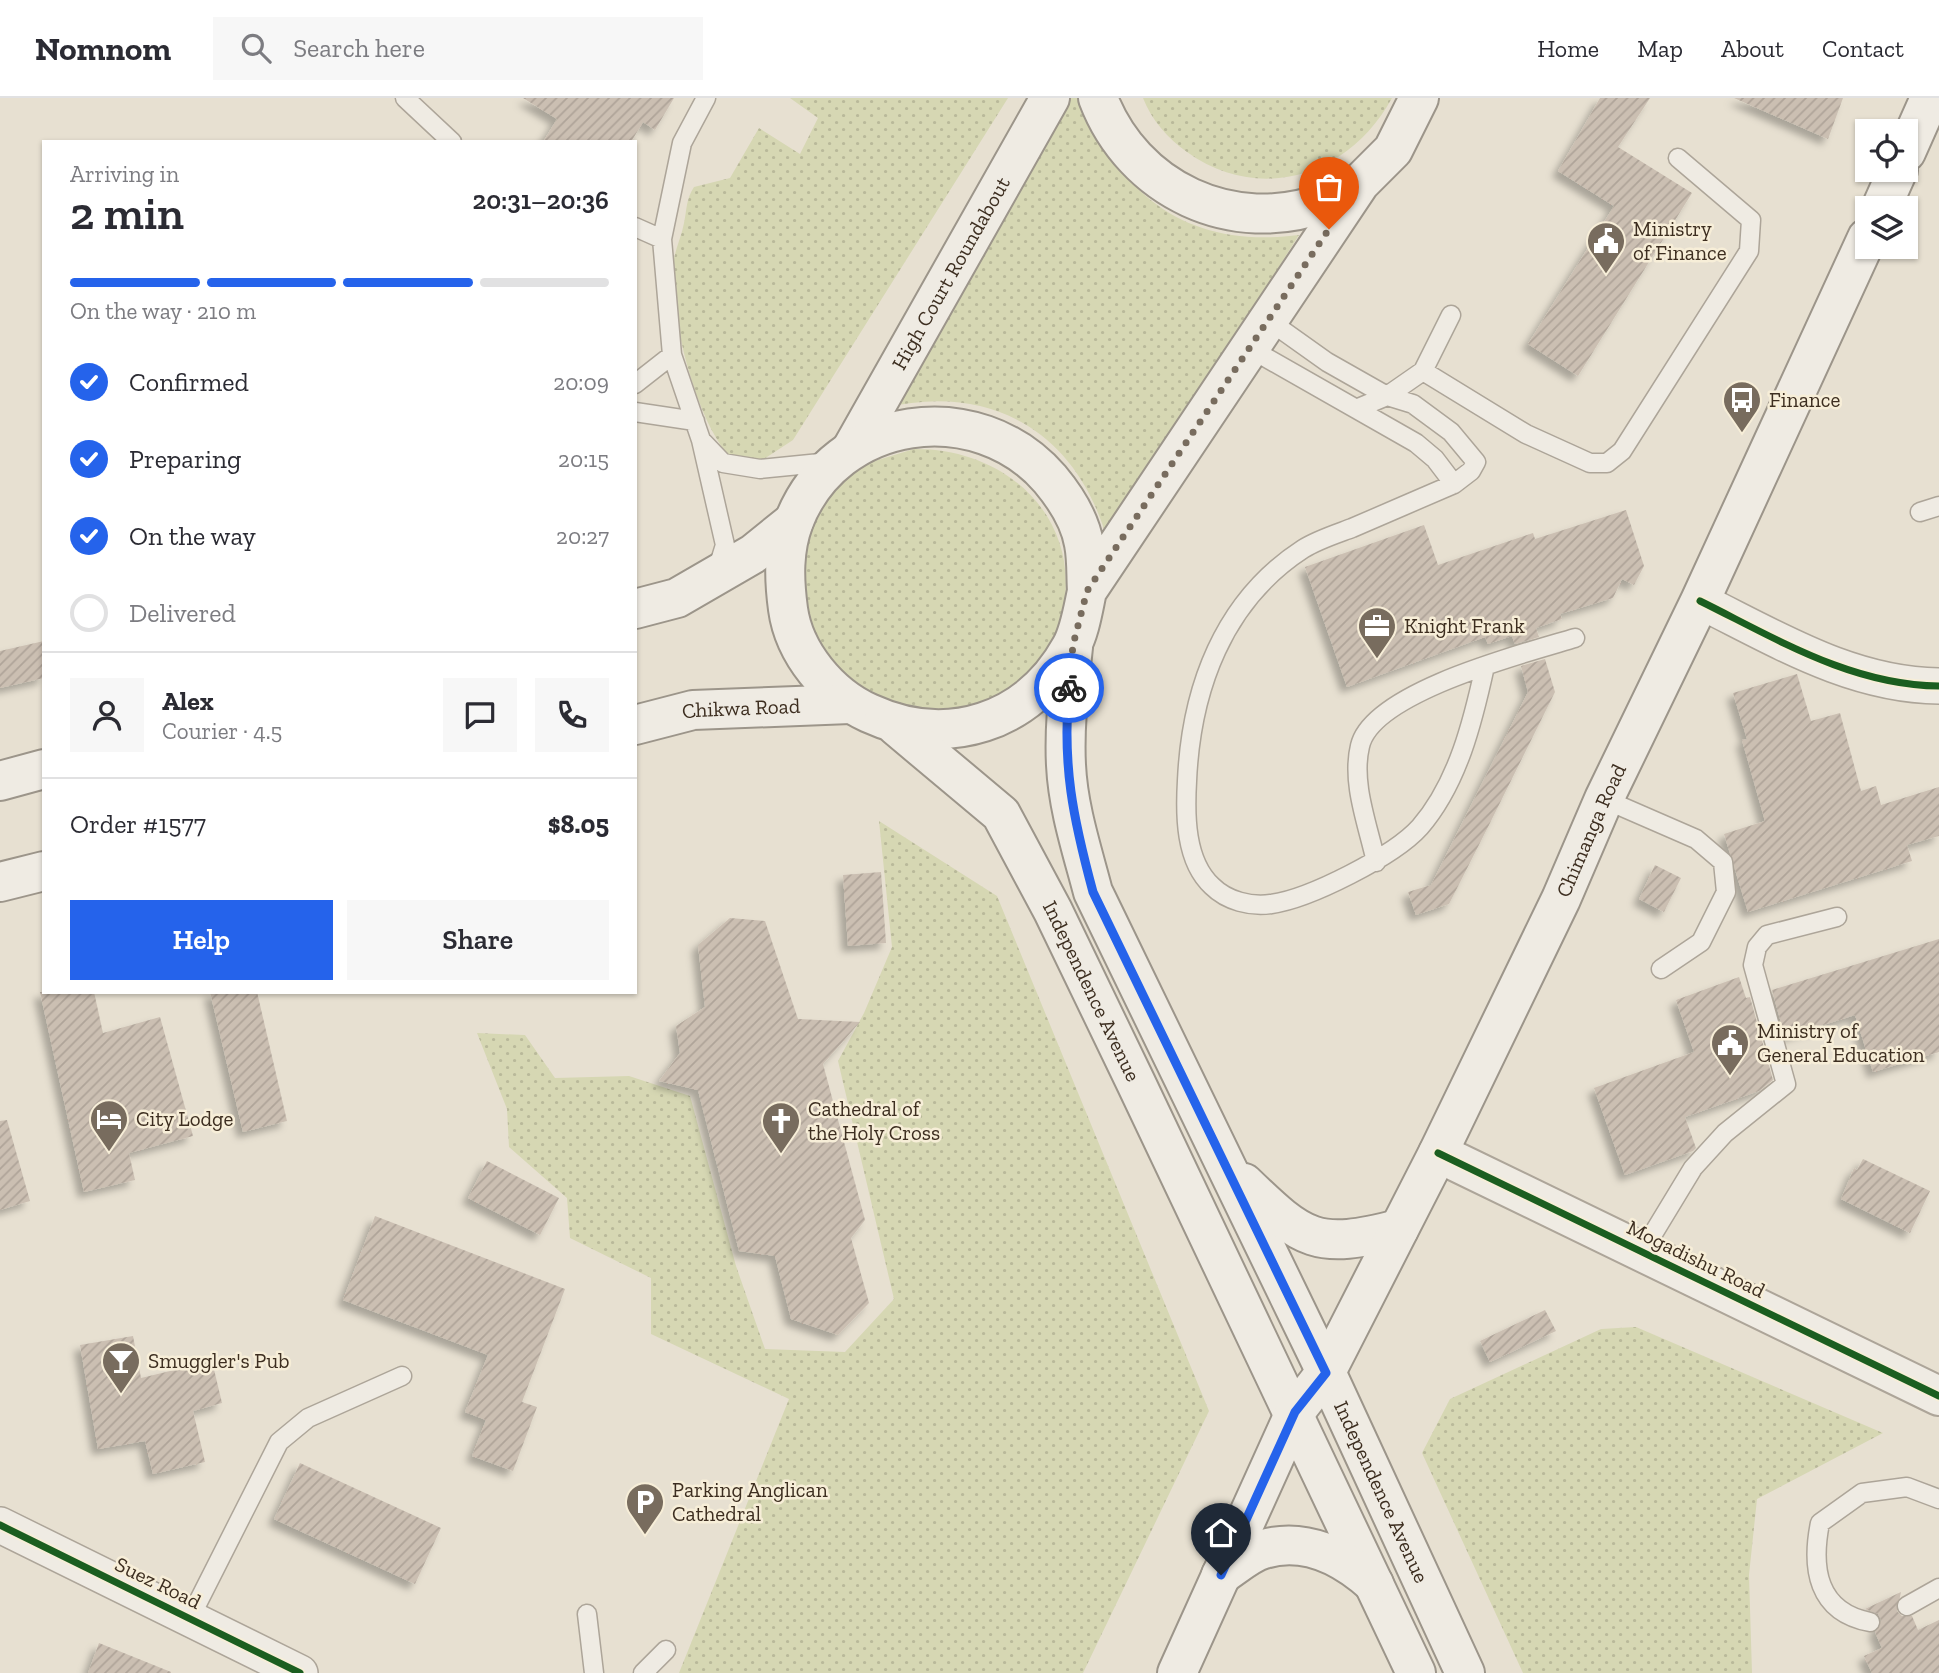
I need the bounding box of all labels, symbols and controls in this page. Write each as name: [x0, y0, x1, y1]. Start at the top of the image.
search box: [213, 17, 703, 80]
text: Nomnom: [35, 29, 171, 68]
icon: search: [237, 29, 275, 67]
text: Search here: [293, 32, 425, 64]
text: Home: [1537, 34, 1599, 63]
text: Map: [1637, 34, 1683, 63]
text: About: [1721, 34, 1784, 63]
text: Contact: [1822, 34, 1904, 63]
map controls: [1855, 119, 1918, 259]
button: locate: [1855, 119, 1918, 182]
pin: [1299, 157, 1359, 229]
text: Arriving in: [70, 160, 179, 188]
icon: bag: [1310, 168, 1348, 206]
street label: High Court Roundabout: [886, 172, 1015, 374]
text: 20:31–20:36: [472, 184, 609, 216]
text: 2 min: [70, 186, 184, 241]
button: layers: [1855, 196, 1918, 259]
place label: Ministry of Finance: [1633, 216, 1727, 265]
public building icon: Ministry of Finance: [1585, 220, 1627, 275]
text: On the way · 210 m: [70, 297, 256, 325]
icon: check: [70, 363, 108, 401]
text: Confirmed: [129, 366, 249, 398]
text: 20:09: [553, 368, 609, 396]
bus stop icon: Finance: [1721, 379, 1763, 434]
place label: Finance: [1769, 387, 1841, 412]
icon: check: [70, 440, 108, 478]
text: Preparing: [129, 443, 241, 475]
text: 20:15: [558, 445, 609, 473]
icon: check: [70, 517, 108, 555]
text: On the way: [129, 520, 256, 552]
text: 20:27: [556, 522, 609, 550]
text: Delivered: [129, 597, 236, 629]
office icon: Knight Frank: [1356, 605, 1398, 660]
place label: Knight Frank: [1404, 613, 1525, 638]
courier: [1034, 653, 1104, 723]
icon: bike: [1050, 669, 1088, 707]
button: person: [70, 678, 144, 752]
button: chat: [443, 678, 517, 752]
button: phone: [535, 678, 609, 752]
text: Alex: [162, 685, 214, 717]
street label: Chikwa Road: [679, 693, 801, 724]
text: Courier · 4.5: [162, 717, 282, 745]
street label: Chimanga Road: [1550, 759, 1631, 901]
text: Order #1577: [70, 808, 206, 840]
text: $8.05: [548, 808, 609, 840]
street label: Independence Avenue: [1038, 896, 1146, 1085]
button: Help: [70, 900, 333, 980]
button: Share: [347, 900, 609, 980]
place label: Ministry of General Education: [1757, 1018, 1925, 1067]
public building icon: Ministry of General Education: [1709, 1022, 1751, 1077]
place label: Cathedral of the Holy Cross: [808, 1096, 940, 1145]
hotel icon: City Lodge: [88, 1098, 130, 1153]
church icon: Cathedral of the Holy Cross: [760, 1100, 802, 1155]
place label: City Lodge: [136, 1106, 233, 1131]
street label: Mogadishu Road: [1623, 1214, 1770, 1303]
bar icon: Smuggler's Pub: [100, 1340, 142, 1395]
place label: Smuggler's Pub: [148, 1348, 289, 1373]
street label: Independence Avenue: [1329, 1397, 1435, 1587]
place label: Parking Anglican Cathedral: [672, 1477, 828, 1526]
parking icon: Parking Anglican Cathedral: [624, 1481, 666, 1536]
pin: [1191, 1503, 1251, 1575]
icon: home: [1202, 1514, 1240, 1552]
street label: Suez Road: [111, 1551, 206, 1614]

